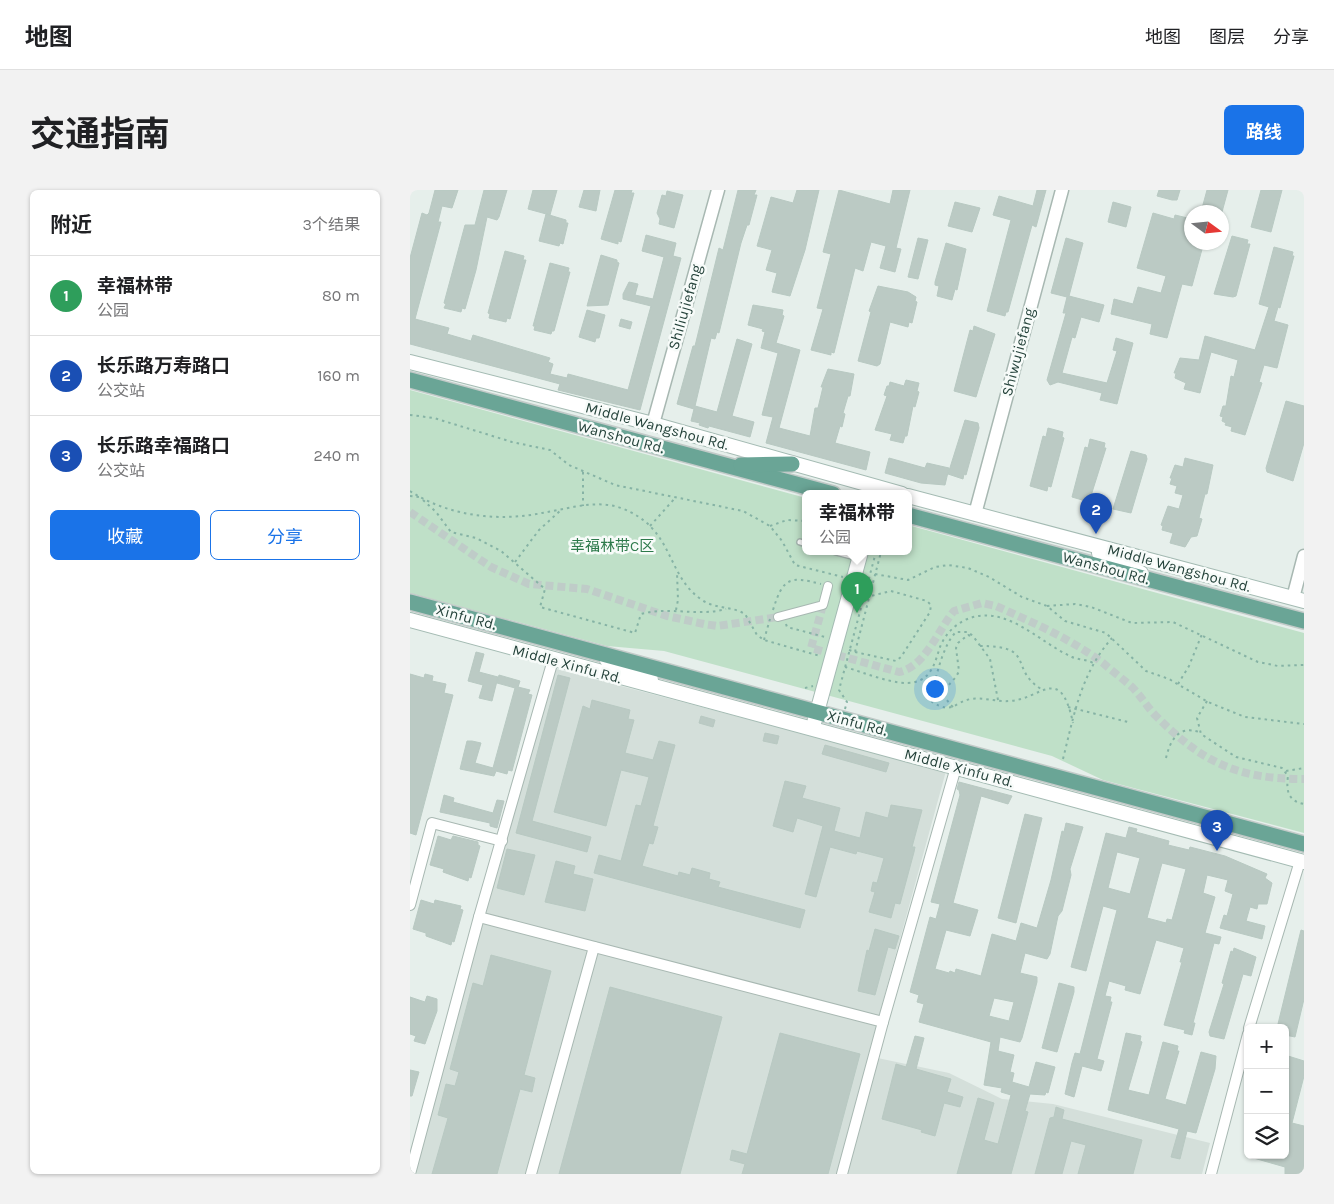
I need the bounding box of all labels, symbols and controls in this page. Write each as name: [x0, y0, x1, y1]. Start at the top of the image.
text: 地图: [25, 23, 73, 51]
text: 地图: [1145, 26, 1181, 48]
text: 图层: [1209, 26, 1245, 48]
text: 分享: [1273, 26, 1309, 48]
button: 路线: [1224, 105, 1304, 155]
text: 交通指南: [30, 114, 170, 155]
north arrow: [1184, 205, 1229, 250]
text: 附近: [50, 213, 92, 237]
text: 3个结果: [303, 215, 360, 234]
street label: Shiliujiefang: [664, 262, 706, 352]
text: 幸福林带: [97, 275, 173, 297]
text: 1: [63, 286, 69, 305]
text: 80 m: [322, 286, 360, 305]
text: 公园: [97, 301, 129, 320]
street label: Shiwujiefang: [998, 306, 1039, 398]
text: 长乐路万寿路口: [97, 355, 230, 377]
text: 2: [61, 366, 71, 385]
text: 160 m: [317, 366, 360, 385]
text: 公交站: [97, 381, 145, 400]
street label: Middle Wangshou Rd.: [583, 398, 731, 454]
street label: Wanshou Rd.: [576, 417, 667, 457]
text: 长乐路幸福路口: [97, 435, 230, 457]
text: 3: [61, 446, 71, 465]
text: 240 m: [314, 446, 360, 465]
text: 公交站: [97, 461, 145, 480]
popup: [802, 490, 912, 555]
pin: 2: [1080, 493, 1112, 534]
text: 幸福林带: [819, 502, 895, 524]
button: 收藏: [50, 510, 200, 560]
button: 分享: [210, 510, 360, 560]
text: 公园: [819, 528, 851, 547]
park label: 幸福林带C区: [570, 537, 654, 555]
street label: Middle Wangshou Rd.: [1105, 540, 1253, 596]
street label: Wanshou Rd.: [1061, 548, 1152, 588]
pin: 1: [841, 572, 873, 613]
street label: Xinfu Rd.: [434, 600, 498, 634]
street label: Middle Xinfu Rd.: [511, 641, 624, 687]
your location: [922, 676, 948, 702]
street label: Xinfu Rd.: [825, 706, 889, 740]
street label: Middle Xinfu Rd.: [903, 745, 1016, 791]
pin: 3: [1201, 810, 1233, 851]
map controls: [1244, 1024, 1289, 1159]
button: +: [1244, 1024, 1289, 1069]
button: −: [1244, 1069, 1289, 1114]
button: layers: [1244, 1114, 1289, 1159]

